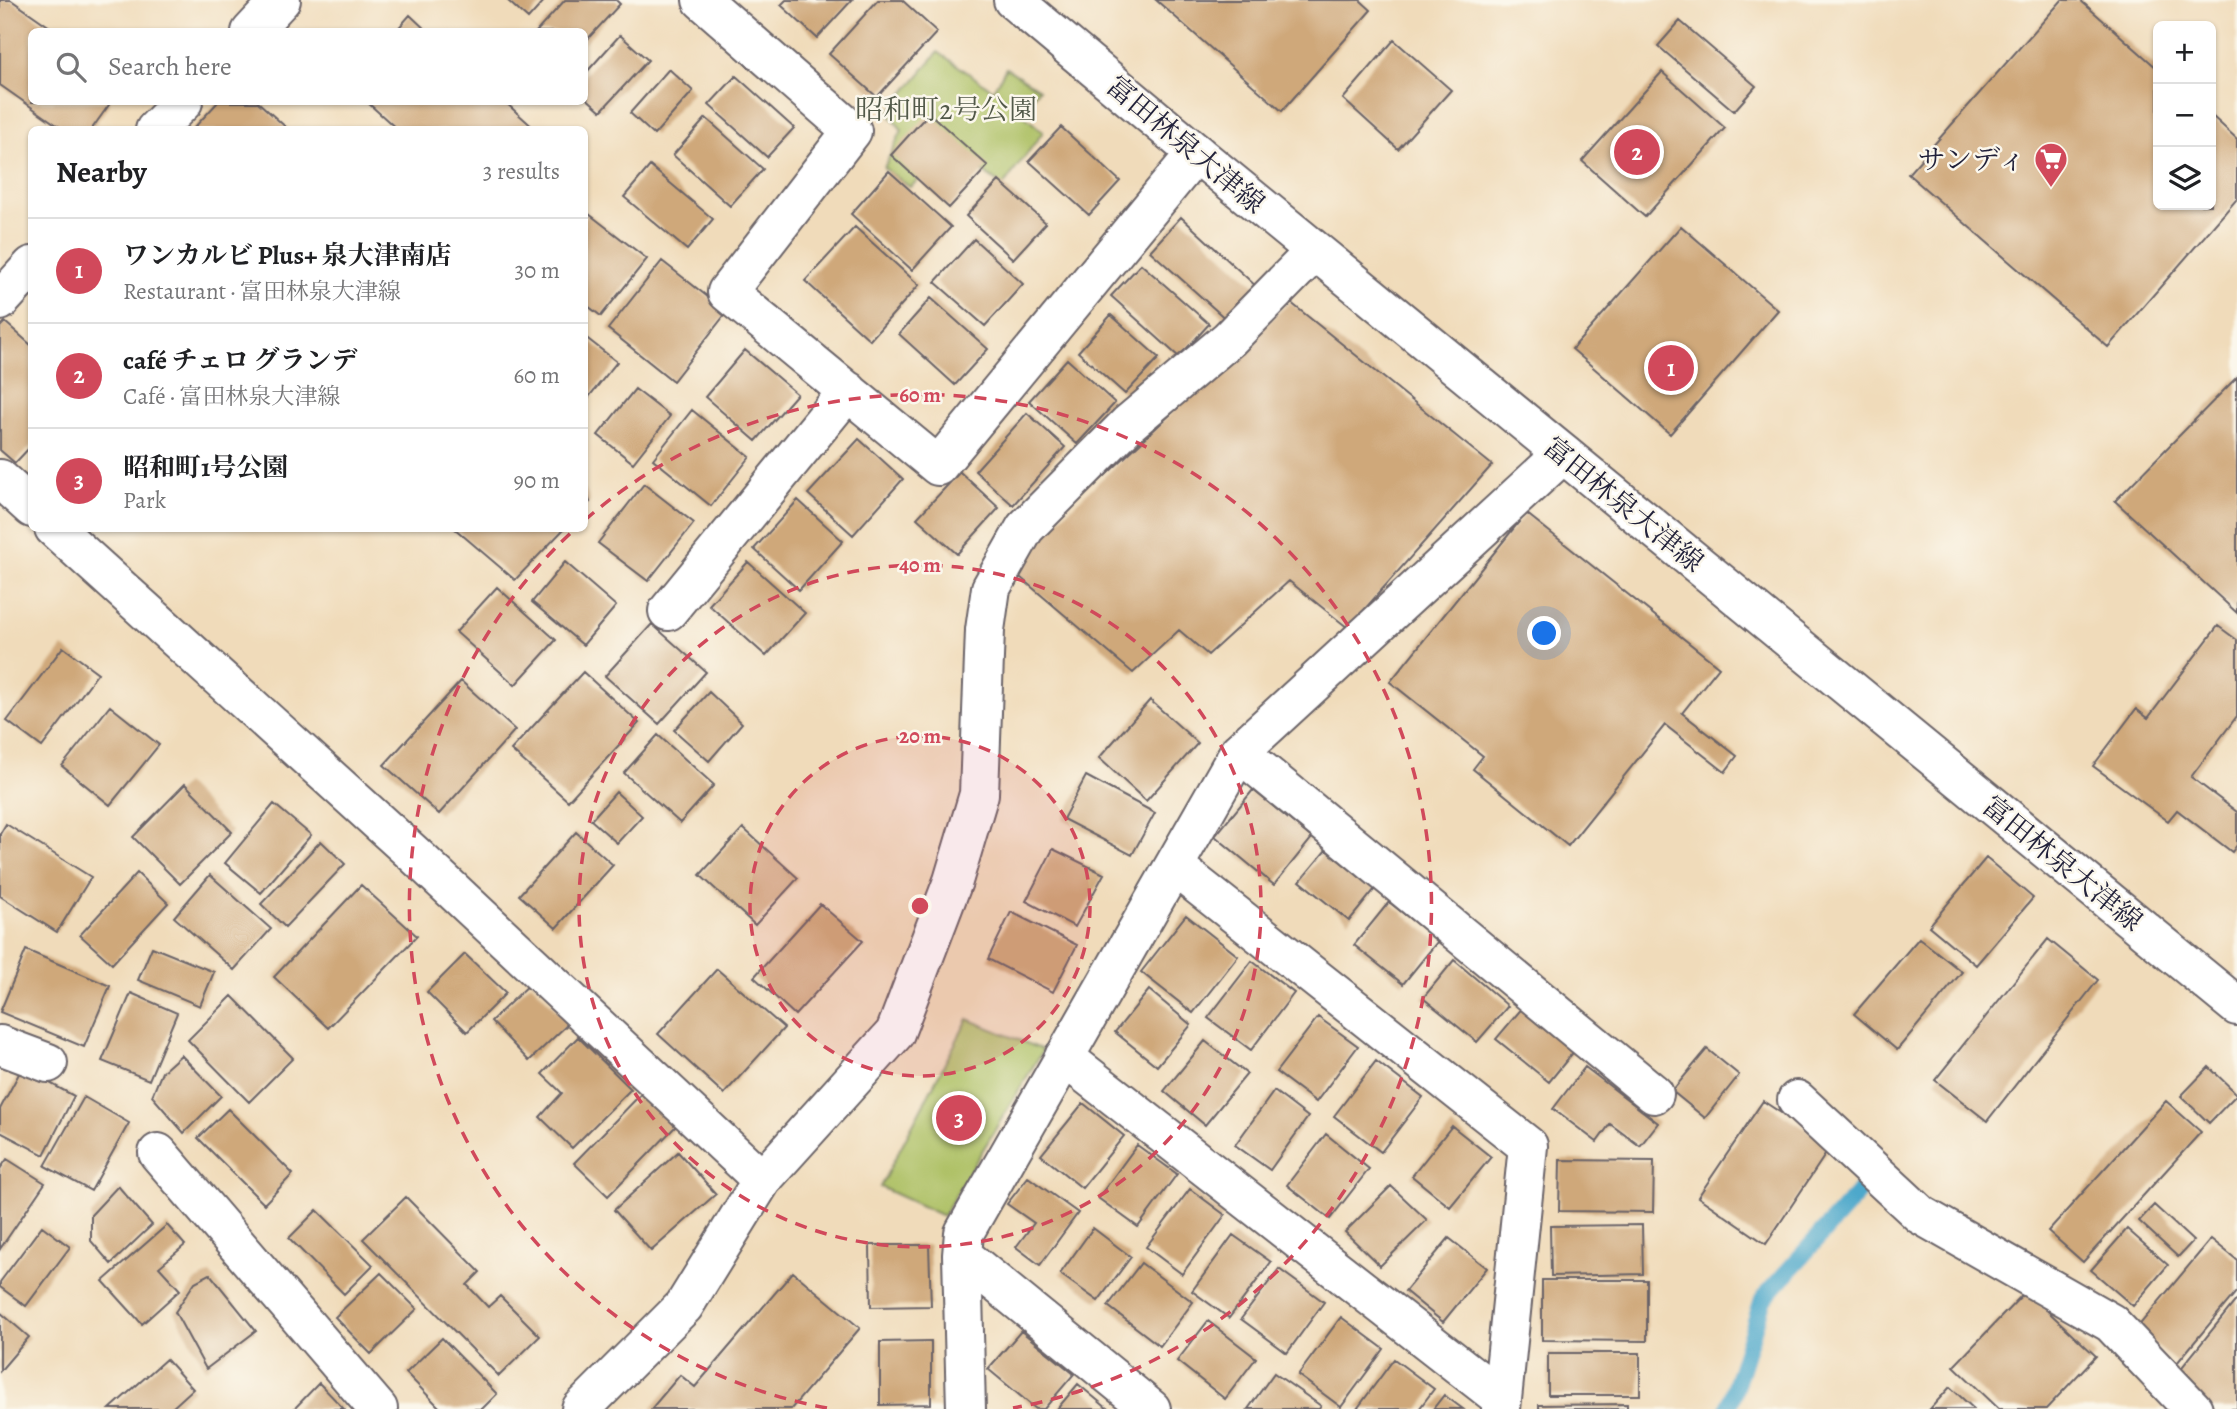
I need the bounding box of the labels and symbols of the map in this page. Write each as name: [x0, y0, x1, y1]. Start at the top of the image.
street label: 富田林泉大津線: [1098, 67, 1273, 222]
park label: 昭和町2号公園: [855, 91, 1037, 129]
pin: 2: [1614, 126, 1660, 178]
supermarket icon: サンディ: [2032, 140, 2070, 189]
place label: サンディ: [1918, 141, 2026, 179]
pin: 1: [1648, 342, 1694, 394]
text: 60 m: [899, 381, 941, 409]
street label: 富田林泉大津線: [1535, 428, 1711, 581]
text: 40 m: [899, 551, 941, 579]
your location: [1527, 616, 1561, 650]
text: 20 m: [899, 722, 941, 750]
street label: 富田林泉大津線: [1974, 787, 2150, 940]
centre of rings: [908, 894, 932, 918]
pin: 3: [936, 1092, 982, 1144]

